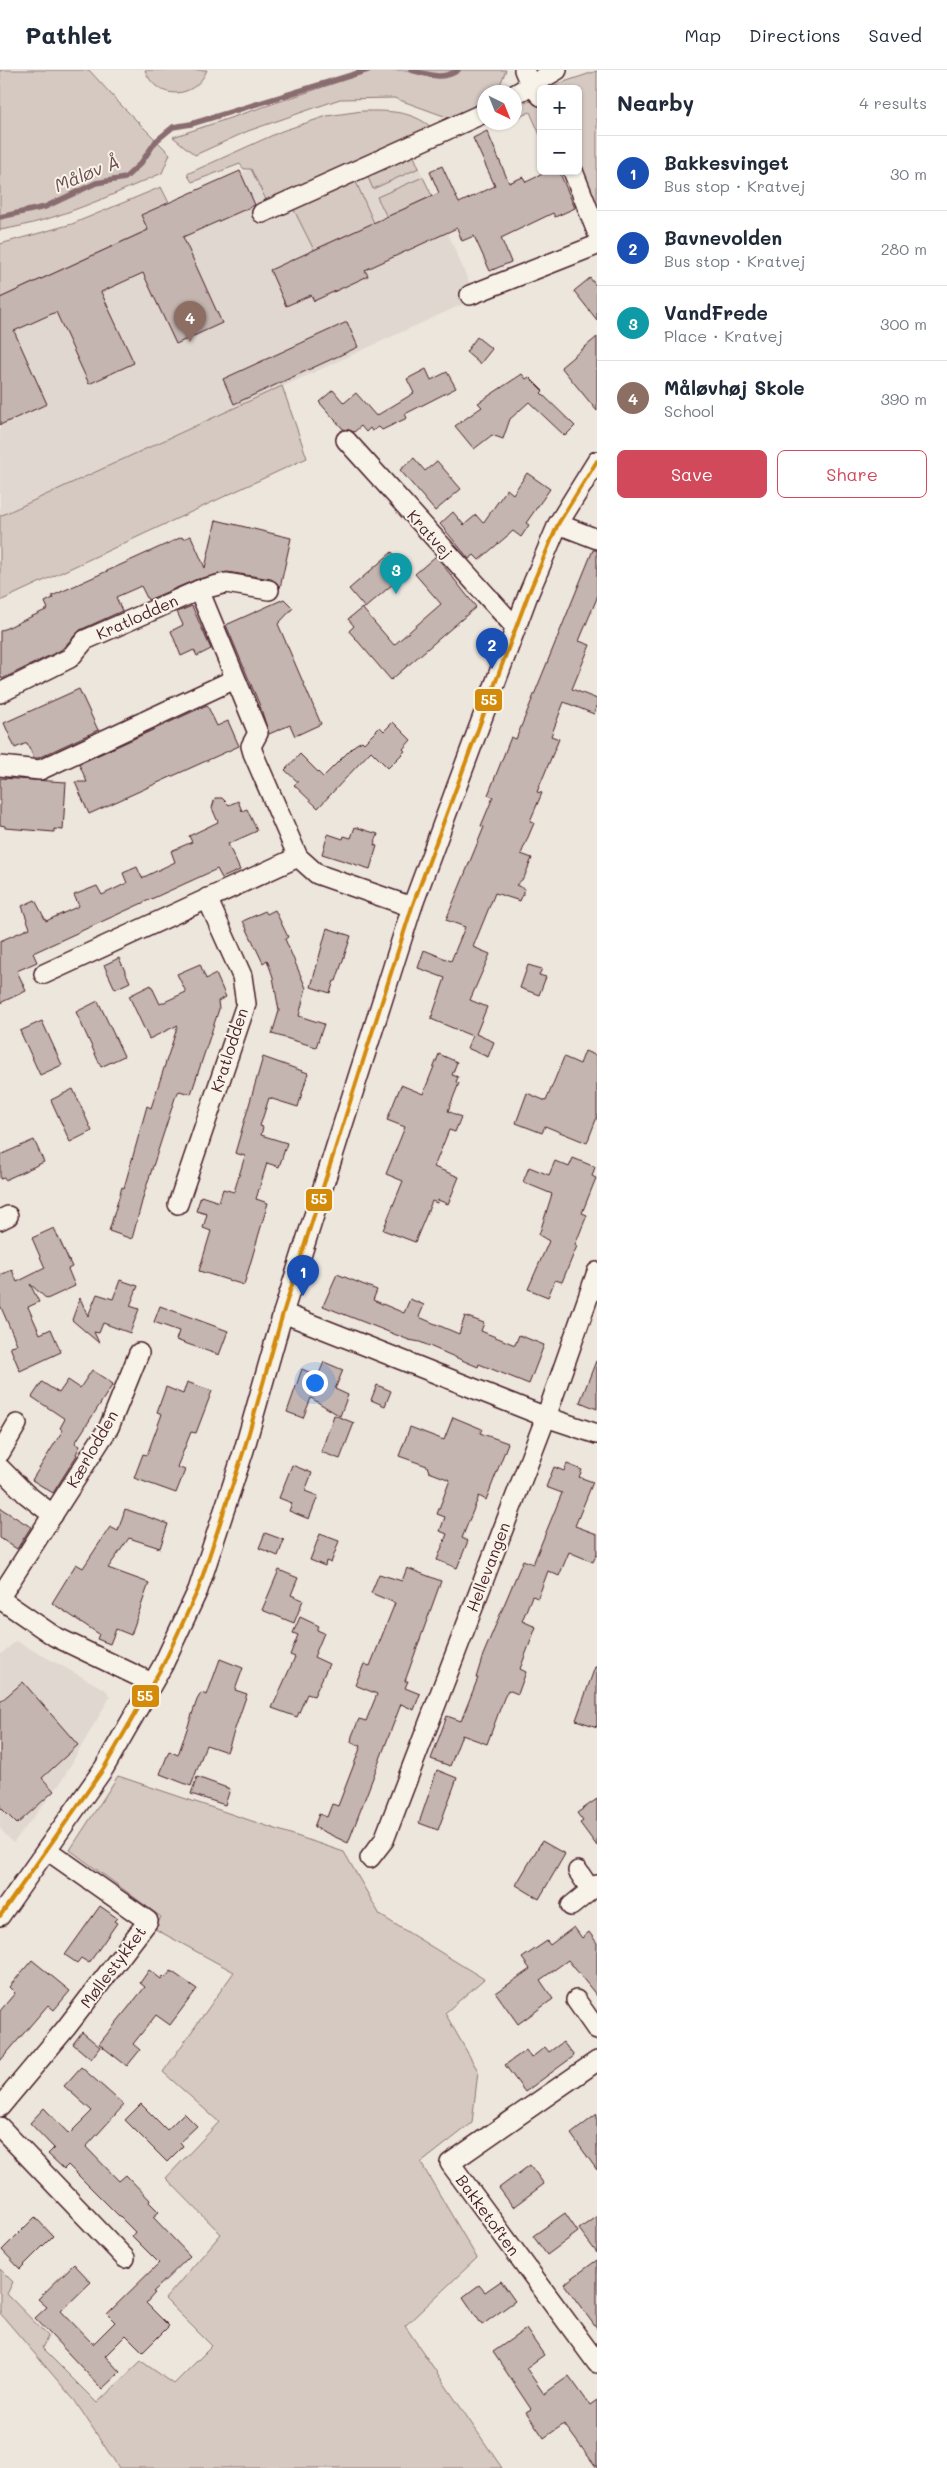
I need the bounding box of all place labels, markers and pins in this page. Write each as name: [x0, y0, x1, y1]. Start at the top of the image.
pin: 4: [174, 301, 206, 342]
pin: 3: [380, 553, 412, 594]
pin: 2: [476, 628, 508, 669]
pin: 1: [287, 1255, 319, 1296]

